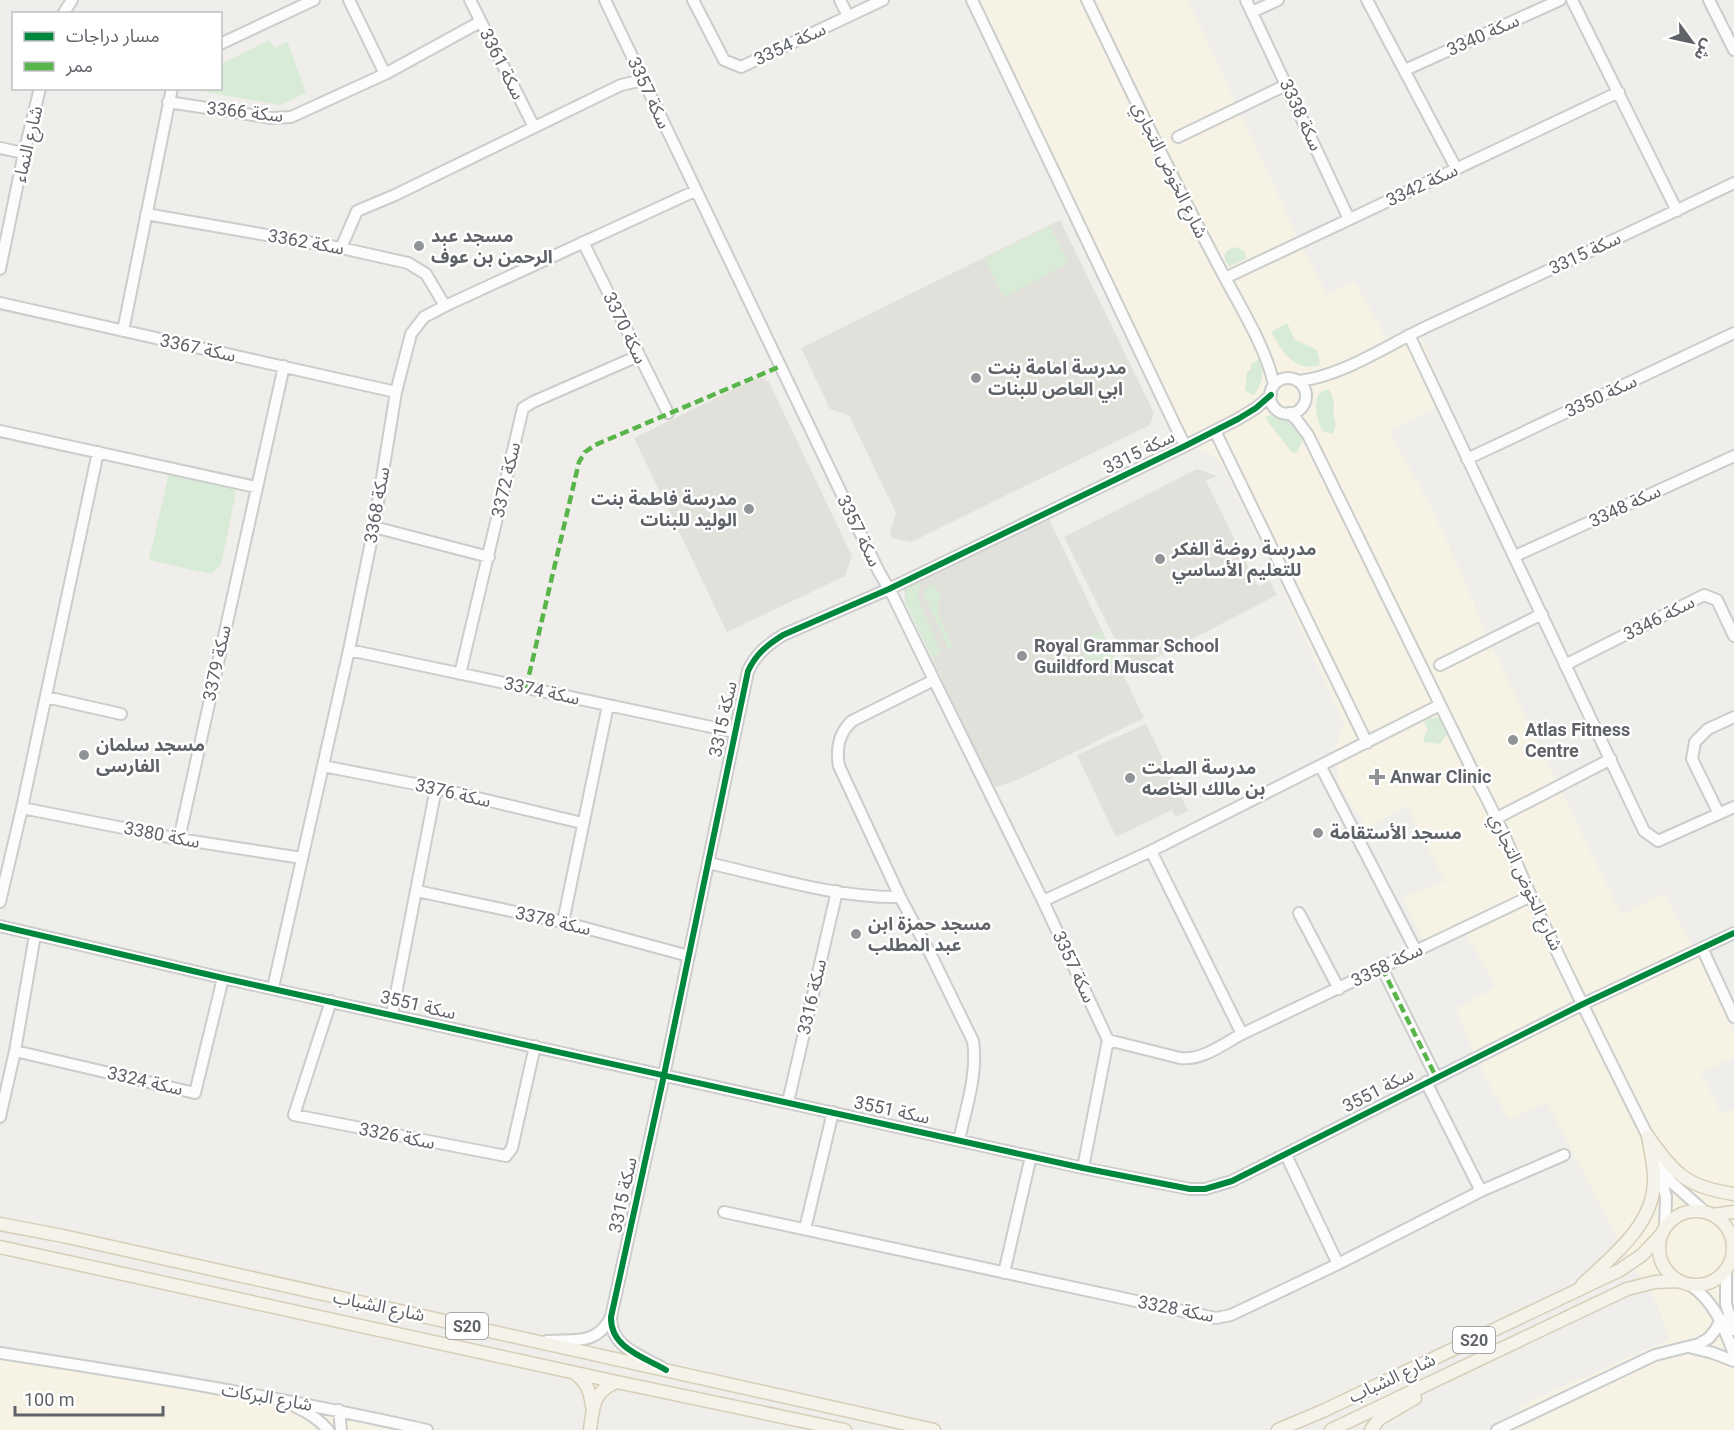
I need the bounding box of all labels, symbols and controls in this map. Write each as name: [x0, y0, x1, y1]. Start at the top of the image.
street label: سكة 3340: [1443, 9, 1522, 60]
legend: [12, 12, 222, 90]
north arrow: [1662, 12, 1722, 72]
street label: سكة 3354: [750, 18, 829, 69]
text: مسار دراجات: [66, 25, 160, 47]
street label: سكة 3361: [476, 25, 529, 103]
text: ش: [1690, 36, 1718, 64]
street label: سكة 3357: [624, 53, 675, 132]
text: ممر: [65, 55, 93, 77]
street label: سكة 3338: [1276, 75, 1327, 154]
street label: سكة 3366: [206, 97, 284, 126]
street label: شارع الخوض التجاري: [1125, 98, 1213, 243]
street label: شارع النماء: [9, 104, 50, 185]
street label: سكة 3342: [1382, 159, 1461, 210]
street label: سكة 3362: [266, 224, 346, 259]
place label: مسجد عبد الرحمن بن عوف: [431, 225, 553, 268]
street label: سكة 3315: [1545, 227, 1624, 278]
marker: مسجد عبد الرحمن بن عوف: [412, 239, 426, 253]
street label: سكة 3370: [599, 289, 652, 367]
street label: سكة 3367: [158, 329, 238, 366]
place label: مدرسة امامة بنت ابي العاص للبنات: [988, 357, 1126, 403]
street label: سكة 3350: [1561, 370, 1640, 421]
marker: مدرسة امامة بنت ابي العاص للبنات: [969, 371, 983, 385]
street label: سكة 3315: [1100, 425, 1178, 478]
street label: سكة 3372: [487, 440, 524, 520]
street label: سكة 3368: [359, 465, 394, 545]
street label: سكة 3348: [1585, 480, 1664, 531]
place label: مدرسة فاطمة بنت الوليد للبنات: [591, 488, 737, 530]
street label: سكة 3357: [833, 492, 886, 570]
marker: مدرسة فاطمة بنت الوليد للبنات: [742, 502, 756, 516]
place label: مدرسة روضة الفكر للتعليم الأساسي: [1171, 538, 1317, 584]
marker: مدرسة روضة الفكر للتعليم الأساسي: [1153, 552, 1167, 566]
street label: سكة 3346: [1620, 591, 1698, 644]
street label: سكة 3379: [198, 623, 235, 703]
place label: Royal Grammar School Guildford Muscat: [1034, 635, 1219, 677]
marker: Royal Grammar School Guildford Muscat: [1015, 649, 1029, 663]
street label: سكة 3374: [502, 672, 582, 709]
street label: سكة 3315: [704, 679, 741, 759]
place label: Atlas Fitness Centre: [1525, 719, 1630, 761]
marker: Atlas Fitness Centre: [1506, 733, 1520, 747]
place label: مسجد سلمان الفارسى: [96, 734, 205, 777]
marker: مسجد سلمان الفارسى: [77, 748, 91, 762]
place label: مدرسة الصلت بن مالك الخاصه: [1142, 757, 1266, 799]
place label: Anwar Clinic: [1390, 766, 1491, 787]
marker: Anwar Clinic: [1368, 768, 1386, 786]
marker: مدرسة الصلت بن مالك الخاصه: [1123, 771, 1137, 785]
street label: سكة 3376: [413, 774, 493, 811]
street label: شارع الخوض التجاري: [1482, 810, 1567, 955]
street label: سكة 3380: [122, 817, 202, 852]
place label: مسجد الأستقامة: [1330, 822, 1462, 843]
marker: مسجد الأستقامة: [1311, 826, 1325, 840]
street label: سكة 3378: [513, 902, 593, 939]
place label: مسجد حمزة ابن عبد المطلب: [868, 913, 991, 955]
marker: مسجد حمزة ابن عبد المطلب: [849, 927, 863, 941]
street label: سكة 3357: [1049, 927, 1100, 1006]
street label: سكة 3358: [1348, 938, 1426, 991]
street label: سكة 3316: [793, 957, 830, 1037]
street label: سكة 3551: [378, 986, 458, 1023]
street label: سكة 3324: [105, 1062, 185, 1099]
street label: سكة 3551: [1339, 1063, 1417, 1116]
street label: سكة 3551: [852, 1091, 932, 1128]
street label: سكة 3326: [357, 1118, 437, 1153]
street label: سكة 3315: [604, 1155, 641, 1235]
street label: شارع الشباب: [331, 1286, 427, 1329]
street label: سكة 3328: [1136, 1291, 1216, 1326]
road number: S20: [446, 1313, 488, 1339]
road number: S20: [1453, 1327, 1495, 1353]
street label: شارع الشباب: [1345, 1348, 1440, 1410]
street label: شارع البركات: [219, 1378, 314, 1419]
scale bar: [15, 1379, 164, 1417]
text: 100 m: [24, 1389, 75, 1410]

